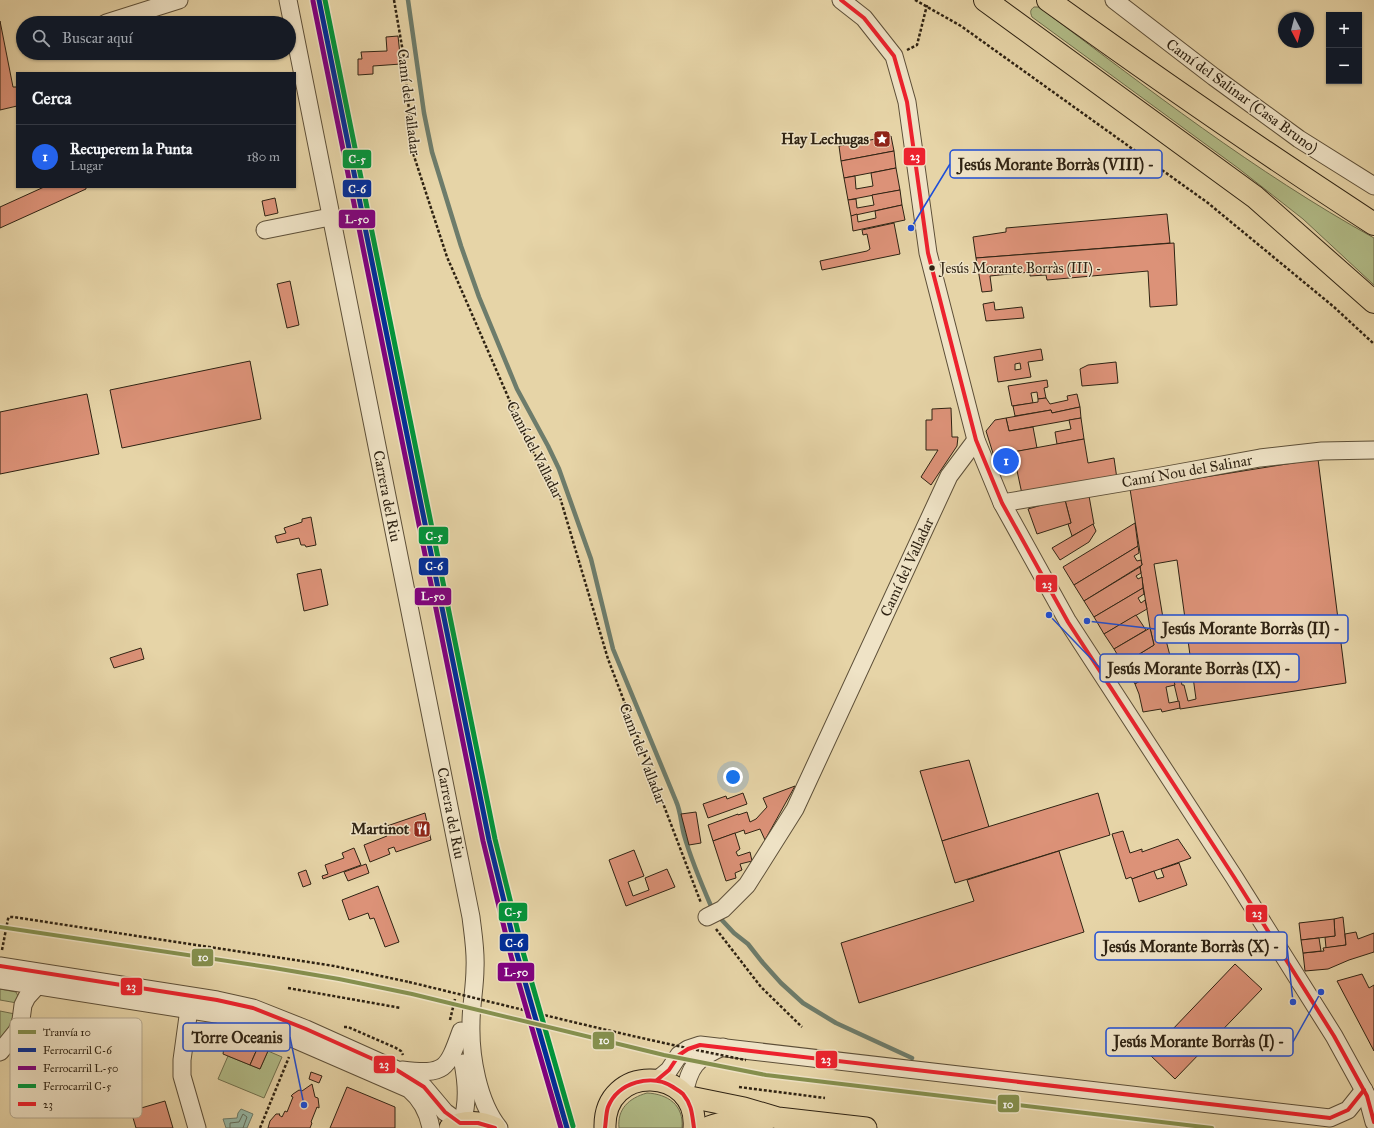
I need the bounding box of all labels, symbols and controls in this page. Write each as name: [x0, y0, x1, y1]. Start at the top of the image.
north arrow: [1278, 12, 1314, 48]
map controls: [1326, 12, 1362, 84]
button: +: [1326, 12, 1362, 48]
search box: [16, 16, 296, 60]
icon: search: [30, 27, 52, 49]
text: Buscar aquí: [62, 29, 133, 47]
street label: Camí del Salinar (Casa Bruno): [1162, 35, 1321, 158]
street label: Camí del Valladar: [394, 48, 425, 157]
button: −: [1326, 48, 1362, 84]
text: Cerca: [32, 88, 71, 109]
place icon: Hay Lechugas: [872, 129, 892, 149]
place label: Hay Lechugas: [781, 130, 870, 149]
text: Recuperem la Punta: [70, 140, 192, 158]
line badge: 23: [903, 147, 926, 166]
text: 1: [42, 149, 48, 165]
text: 180 m: [247, 149, 280, 165]
line badge: C-5: [342, 149, 372, 169]
text: 23: [910, 150, 920, 164]
callout: Jesús Morante Borràs (VIII) -: [950, 150, 1162, 178]
text: C-5: [348, 153, 366, 166]
text: Jesús Morante Borràs (VIII) -: [956, 155, 1154, 175]
text: Lugar: [70, 158, 103, 174]
line badge: C-6: [342, 179, 372, 198]
text: C-6: [348, 183, 367, 196]
line badge: L-50: [338, 209, 376, 229]
text: L-50: [345, 213, 370, 226]
place label: Jesús Morante Borràs (III) -: [938, 260, 1101, 278]
marker: Jesús Morante Borràs (III) -: [927, 263, 937, 273]
street label: Camí del Valladar: [503, 398, 568, 502]
pin: 1: [993, 446, 1019, 476]
street label: Carrera del Riu: [369, 449, 405, 543]
street label: Camí Nou del Salinar: [1120, 451, 1254, 491]
street label: Camí del Valladar: [876, 514, 938, 619]
line badge: C-5: [418, 526, 449, 545]
text: C-5: [425, 530, 443, 543]
line badge: C-6: [418, 557, 449, 576]
text: C-6: [425, 560, 444, 573]
line badge: 23: [1035, 574, 1058, 593]
text: 23: [1042, 578, 1052, 592]
line badge: L-50: [414, 587, 452, 606]
text: L-50: [421, 590, 446, 603]
callout: Jesús Morante Borràs (II) -: [1155, 615, 1348, 643]
text: Jesús Morante Borràs (II) -: [1160, 619, 1340, 639]
callout: Jesús Morante Borràs (IX) -: [1100, 654, 1299, 682]
text: Jesús Morante Borràs (IX) -: [1105, 659, 1291, 679]
street label: Camí del Valladar: [615, 701, 671, 808]
street label: Carrera del Riu: [433, 766, 469, 860]
your location: [723, 767, 743, 787]
restaurant icon: Martinot: [412, 819, 432, 839]
place label: Martinot: [351, 820, 410, 838]
line badge: C-5: [498, 902, 528, 922]
line badge: 23: [1245, 904, 1268, 923]
text: C-5: [504, 906, 522, 919]
text: 23: [1252, 907, 1262, 921]
callout: Jesús Morante Borràs (X) -: [1095, 932, 1287, 960]
line badge: C-6: [499, 933, 529, 952]
text: C-6: [505, 937, 524, 950]
text: Jesús Morante Borràs (X) -: [1101, 937, 1279, 957]
line badge: 10: [191, 948, 214, 967]
text: 10: [198, 951, 209, 964]
line badge: L-50: [497, 962, 535, 982]
text: L-50: [504, 966, 529, 979]
line badge: 23: [120, 977, 143, 996]
text: 23: [126, 980, 136, 994]
legend: [10, 1018, 142, 1118]
callout: Torre Oceanis: [183, 1023, 290, 1051]
text: Tranvía 10: [43, 1026, 91, 1039]
text: Torre Oceanis: [190, 1028, 283, 1047]
callout: Jesús Morante Borràs (I) -: [1106, 1028, 1293, 1056]
line badge: 10: [592, 1031, 615, 1050]
text: Jesús Morante Borràs (I) -: [1112, 1032, 1284, 1052]
text: 10: [599, 1034, 610, 1047]
text: Ferrocarril C-6: [43, 1044, 112, 1057]
line badge: 23: [815, 1050, 838, 1069]
text: 23: [821, 1053, 831, 1067]
line badge: 23: [373, 1055, 396, 1074]
text: 23: [379, 1058, 389, 1072]
text: Ferrocarril L-50: [43, 1062, 118, 1075]
text: Ferrocarril C-5: [43, 1080, 111, 1093]
line badge: 10: [997, 1094, 1020, 1113]
text: 23: [43, 1098, 53, 1111]
text: 10: [1003, 1098, 1014, 1111]

